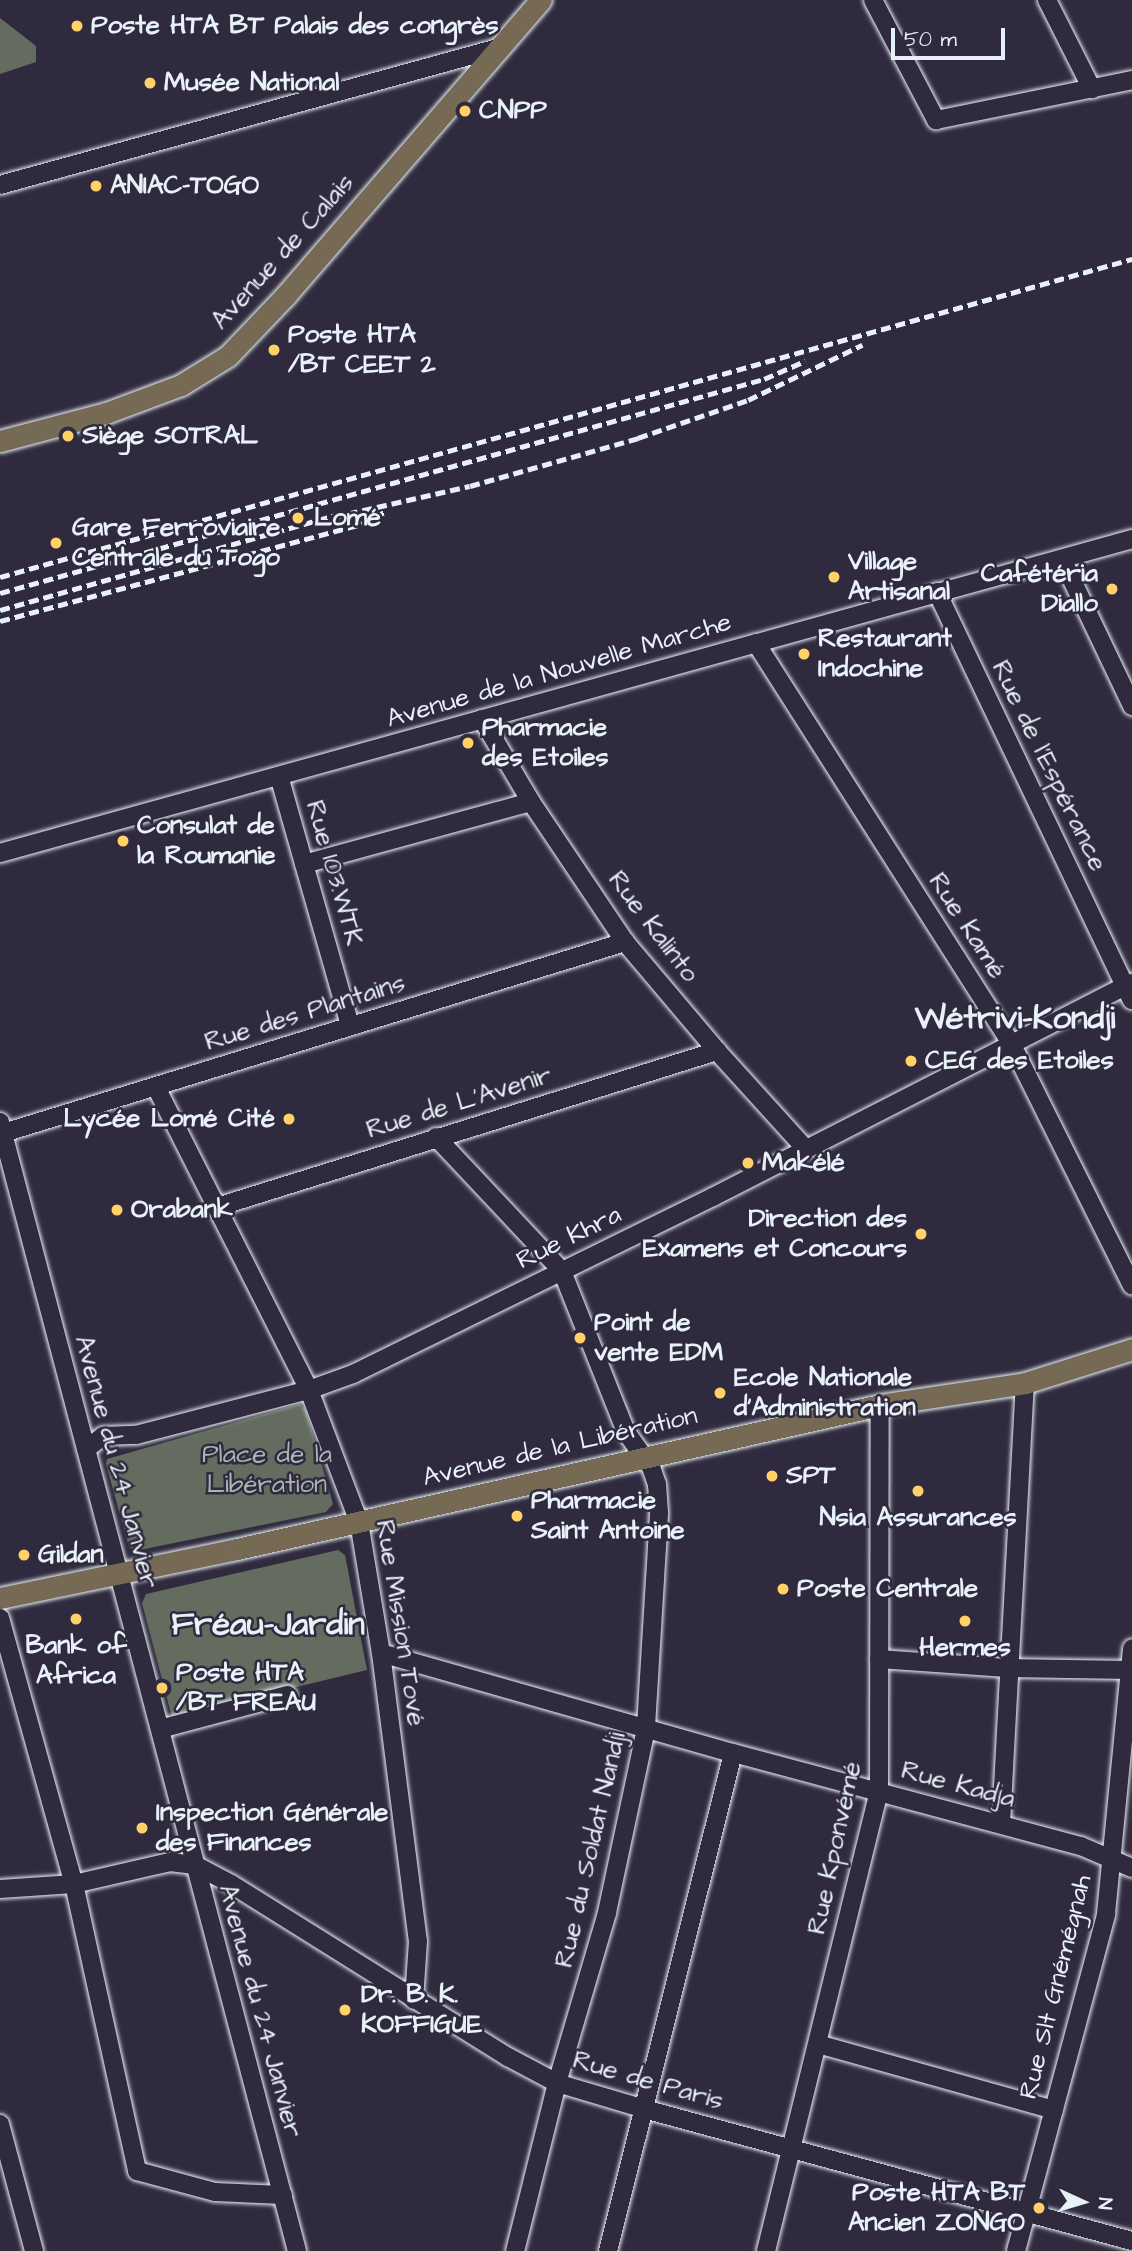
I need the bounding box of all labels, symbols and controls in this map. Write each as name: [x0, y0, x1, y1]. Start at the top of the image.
place label: Poste HTA BT Palais des congrès: [91, 10, 499, 42]
scale bar: [894, 14, 1008, 58]
marker: Poste HTA BT Palais des congrès: [69, 18, 85, 34]
text: 50 m: [904, 25, 957, 54]
place label: Musée National: [164, 67, 339, 99]
marker: Musée National: [142, 75, 158, 91]
place label: CNPP: [479, 95, 547, 127]
marker: CNPP: [457, 103, 473, 119]
street label: Avenue de Calais: [205, 168, 361, 336]
place label: ANIAC-TOGO: [110, 170, 259, 202]
marker: ANIAC-TOGO: [88, 178, 104, 194]
place label: Poste HTA /BT CEET 2: [288, 319, 436, 380]
marker: Poste HTA /BT CEET 2: [266, 342, 282, 358]
place label: Siège SOTRAL: [82, 420, 258, 452]
marker: Siège SOTRAL: [60, 428, 76, 444]
place label: Lomé: [314, 502, 381, 534]
marker: Lomé: [288, 508, 308, 528]
place label: Gare Ferroviaire Centrale du Togo: [72, 512, 280, 574]
marker: Gare Ferroviaire Centrale du Togo: [46, 533, 66, 553]
place label: Village Artisanal: [848, 546, 950, 608]
place label: Cafétéria Diallo: [981, 558, 1098, 620]
marker: Village Artisanal: [826, 569, 842, 585]
marker: Cafétéria Diallo: [1104, 581, 1120, 597]
street label: Avenue de la Nouvelle Marche: [383, 607, 735, 735]
place label: Restaurant Indochine: [818, 623, 952, 684]
marker: Restaurant Indochine: [796, 646, 812, 662]
street label: Rue de l'Espérance: [984, 656, 1114, 876]
place label: Pharmacie des Etoiles: [482, 712, 609, 774]
marker: Pharmacie des Etoiles: [460, 735, 476, 751]
street label: Rue 103.WTK: [298, 797, 370, 949]
place label: Consulat de la Roumanie: [137, 810, 276, 872]
marker: Consulat de la Roumanie: [115, 833, 131, 849]
street label: Rue Kalinto: [601, 865, 705, 989]
street label: Rue Kamé: [921, 867, 1013, 985]
street label: Rue des Plantains: [201, 968, 409, 1058]
district label: Wétrivi-Kondji: [915, 999, 1115, 1039]
place label: CEG des Etoiles: [925, 1045, 1114, 1077]
marker: CEG des Etoiles: [903, 1053, 919, 1069]
street label: Rue de L'Avenir: [363, 1060, 555, 1146]
place label: Lycée Lomé Cité: [63, 1103, 275, 1135]
marker: Lycée Lomé Cité: [281, 1111, 297, 1127]
place label: Makélé: [762, 1147, 845, 1179]
marker: Makélé: [740, 1155, 756, 1171]
place label: Orabank: [131, 1194, 233, 1226]
street label: Rue Khra: [512, 1199, 626, 1277]
marker: Orabank: [109, 1202, 125, 1218]
place label: Direction des Examens et Concours: [643, 1203, 907, 1264]
marker: Direction des Examens et Concours: [913, 1226, 929, 1242]
place label: Point de vente EDM: [594, 1307, 723, 1368]
marker: Point de vente EDM: [572, 1330, 588, 1346]
street label: Avenue du 24 Janvier: [67, 1332, 165, 1592]
place label: Ecole Nationale d'Administration: [734, 1362, 916, 1424]
marker: Ecole Nationale d'Administration: [712, 1385, 728, 1401]
street label: Avenue de la Libération: [420, 1400, 700, 1494]
park label: Place de la Libération: [202, 1439, 332, 1500]
place label: SPT: [786, 1460, 835, 1492]
marker: SPT: [764, 1468, 780, 1484]
marker: Nsia Assurances: [910, 1483, 926, 1499]
place label: Pharmacie Saint Antoine: [531, 1485, 685, 1546]
place label: Nsia Assurances: [819, 1502, 1017, 1534]
marker: Pharmacie Saint Antoine: [509, 1508, 525, 1524]
street label: Rue Mission Tové: [368, 1518, 432, 1728]
place label: Gildan: [38, 1539, 104, 1571]
marker: Gildan: [16, 1547, 32, 1563]
place label: Poste Centrale: [797, 1573, 978, 1605]
marker: Poste Centrale: [775, 1581, 791, 1597]
district label: Fréau-Jardin: [171, 1605, 365, 1645]
marker: Bank of Africa: [68, 1611, 84, 1627]
marker: Hermes: [957, 1613, 973, 1629]
place label: Bank of Africa: [25, 1630, 127, 1692]
place label: Hermes: [919, 1632, 1011, 1664]
place label: Poste HTA /BT FREAU: [176, 1657, 316, 1718]
marker: Poste HTA /BT FREAU: [154, 1680, 170, 1696]
street label: Rue du Soldat Nandji: [549, 1729, 633, 1971]
street label: Rue Kadja: [898, 1755, 1018, 1815]
street label: Rue Kponvémé: [801, 1759, 869, 1937]
place label: Inspection Générale des Finances: [156, 1797, 388, 1858]
marker: Inspection Générale des Finances: [134, 1820, 150, 1836]
street label: Rue Slt Gnémégnah: [1013, 1872, 1099, 2102]
street label: Avenue du 24 Janvier: [211, 1881, 309, 2141]
place label: Dr. B. K. KOFFIGUE: [361, 1979, 482, 2040]
marker: Dr. B. K. KOFFIGUE: [335, 2000, 355, 2020]
street label: Rue de Paris: [569, 2045, 727, 2117]
north arrow: [1048, 2167, 1118, 2237]
place label: Poste HTA BT Ancien ZONGO: [848, 2177, 1025, 2238]
text: N: [1091, 2197, 1118, 2210]
marker: Poste HTA BT Ancien ZONGO: [1031, 2200, 1047, 2216]

